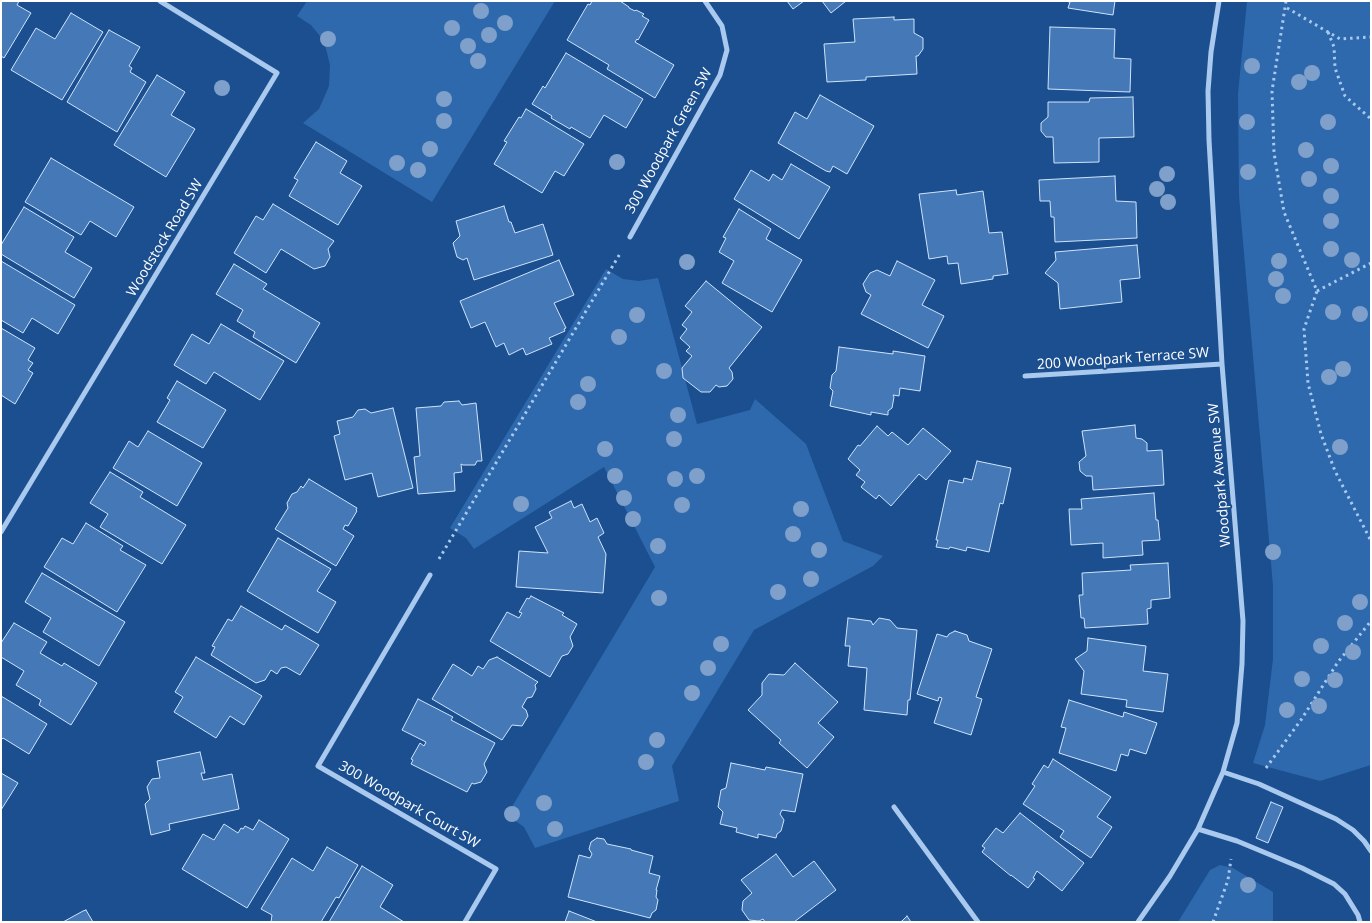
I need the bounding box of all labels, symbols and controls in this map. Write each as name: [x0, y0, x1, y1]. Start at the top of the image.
street label: 300 Woodpark Green SW: [622, 65, 716, 217]
street label: Woodstock Road SW: [123, 176, 207, 300]
street label: 200 Woodpark Terrace SW: [1036, 345, 1210, 373]
street label: Woodpark Avenue SW: [1205, 402, 1235, 548]
street label: 300 Woodpark Court SW: [336, 758, 482, 852]

